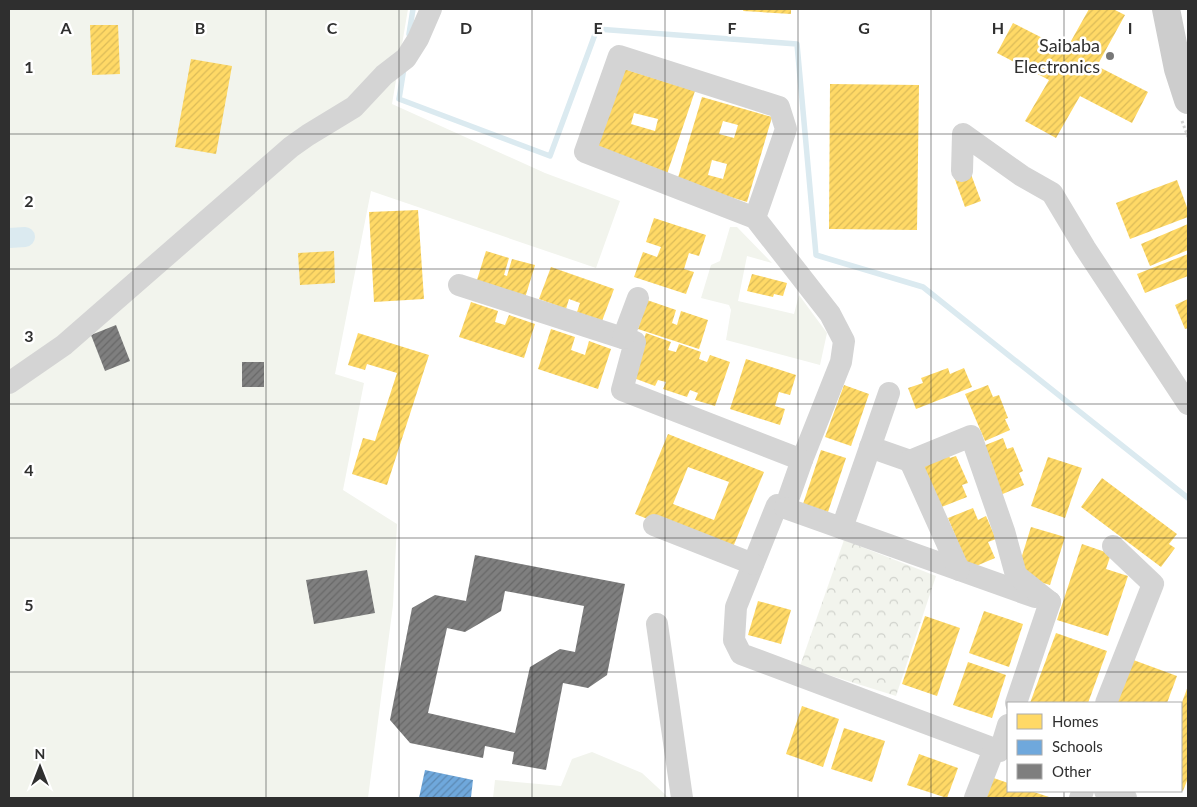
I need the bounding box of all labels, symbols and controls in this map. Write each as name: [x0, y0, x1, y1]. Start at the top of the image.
text: A: [59, 18, 72, 37]
text: B: [195, 18, 205, 37]
text: C: [327, 18, 338, 37]
text: D: [460, 18, 472, 37]
text: E: [593, 18, 603, 37]
text: F: [727, 18, 737, 37]
text: G: [858, 18, 870, 37]
text: H: [992, 18, 1004, 37]
text: I: [1128, 18, 1132, 37]
place label: Saibaba Electronics: [1014, 34, 1100, 77]
marker: Saibaba Electronics: [1104, 50, 1116, 62]
text: 1: [24, 57, 34, 76]
text: 2: [24, 191, 34, 210]
text: 3: [24, 326, 34, 345]
text: 4: [24, 460, 34, 479]
text: 5: [24, 595, 34, 614]
legend: [1007, 702, 1182, 792]
text: Homes: [1052, 712, 1098, 730]
text: Schools: [1052, 737, 1103, 755]
north arrow: [15, 742, 65, 792]
text: N: [35, 745, 45, 762]
text: Other: [1052, 762, 1092, 780]

